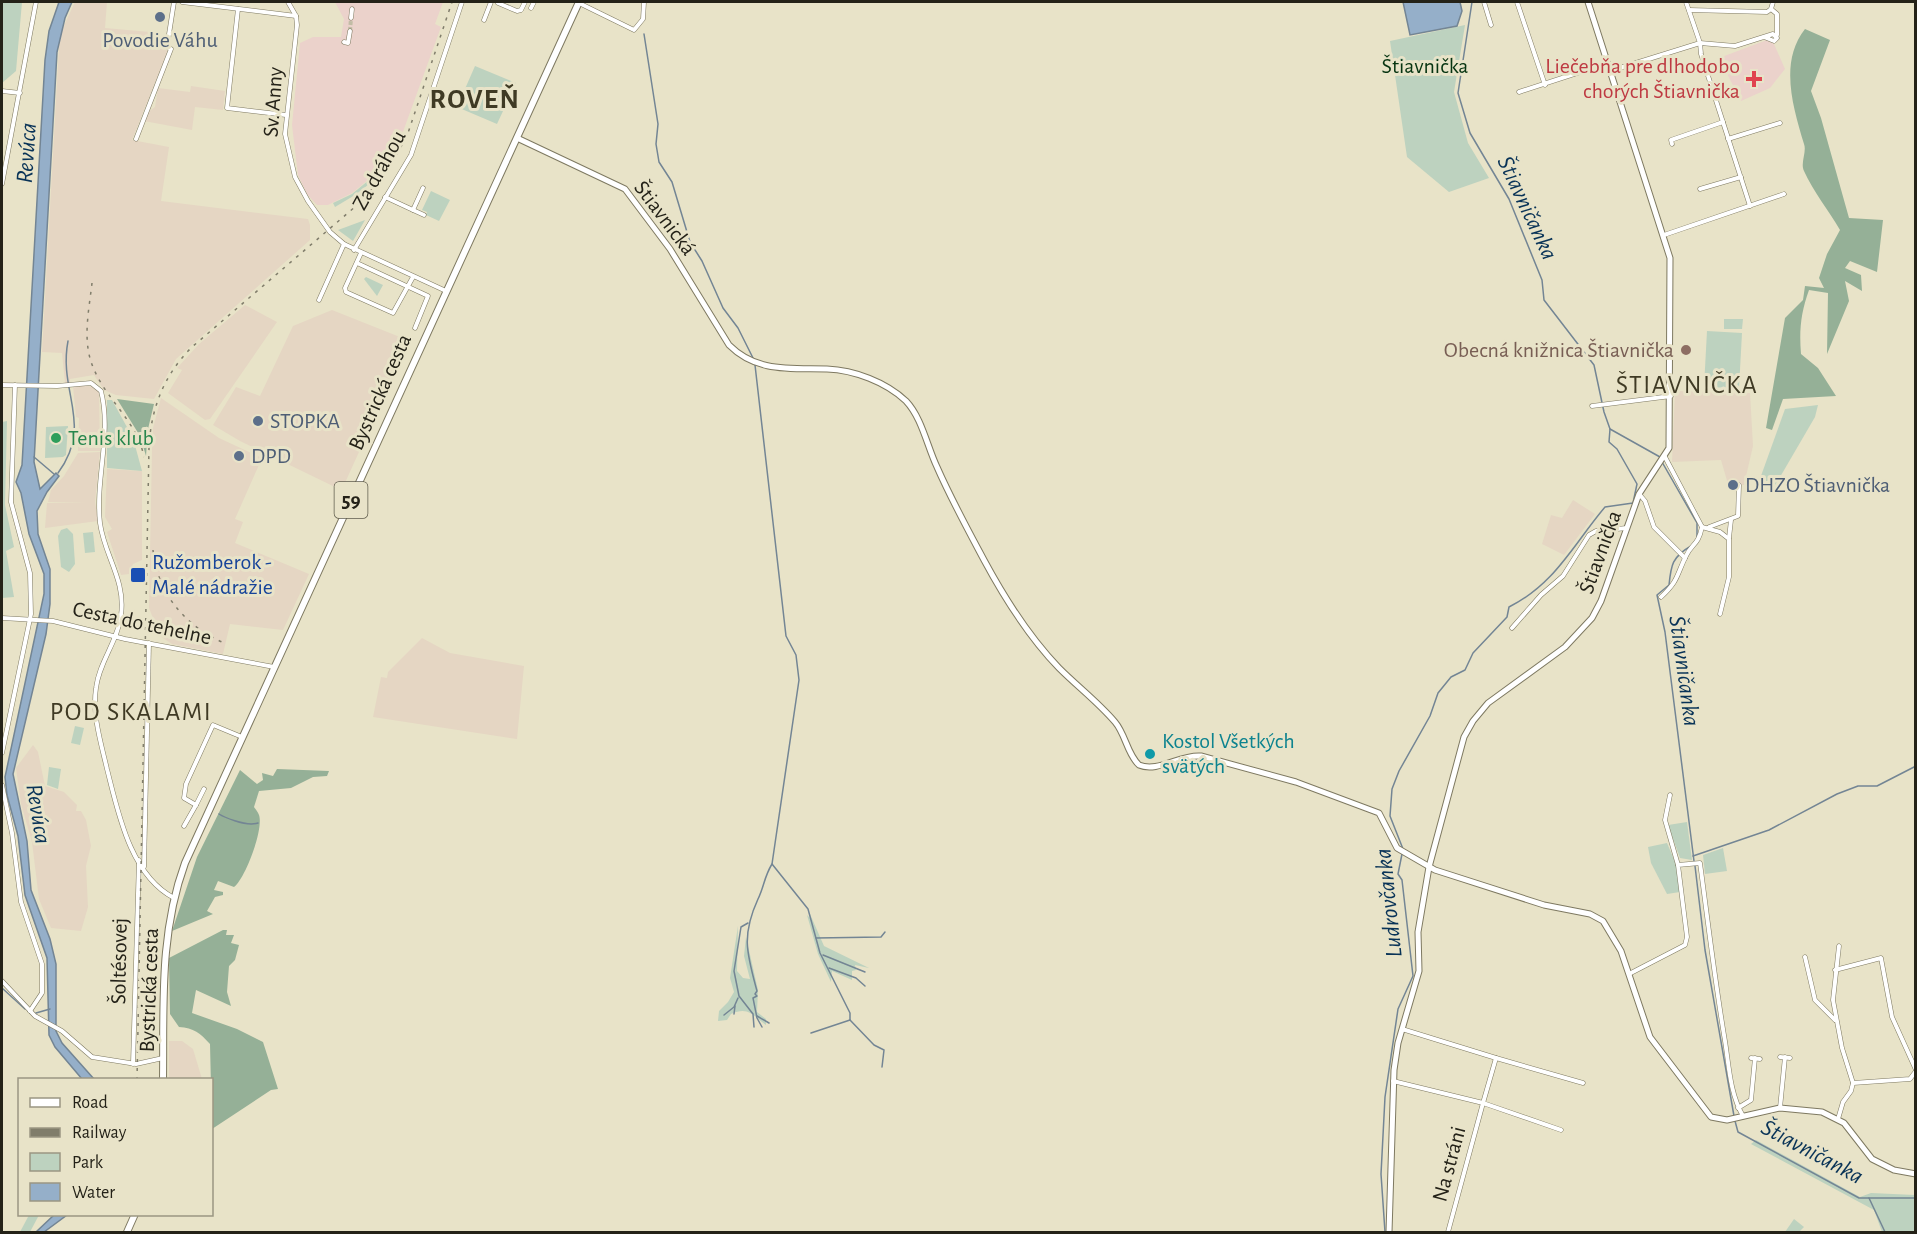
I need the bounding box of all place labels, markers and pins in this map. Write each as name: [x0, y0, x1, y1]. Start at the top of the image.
marker: Povodie Váhu: [153, 10, 167, 24]
place label: Povodie Váhu: [102, 29, 218, 51]
place label: Liečebňa pre dlhodobo chorých Štiavnička: [1545, 55, 1740, 102]
marker: Liečebňa pre dlhodobo chorých Štiavnička: [1745, 70, 1763, 88]
place label: Obecná knižnica Štiavnička: [1444, 338, 1674, 361]
marker: Obecná knižnica Štiavnička: [1679, 343, 1693, 357]
place label: STOPKA: [270, 410, 340, 432]
marker: STOPKA: [251, 414, 265, 428]
place label: Tenis klub: [68, 427, 154, 449]
marker: Tenis klub: [49, 431, 63, 445]
place label: DPD: [251, 445, 291, 467]
marker: DPD: [232, 449, 246, 463]
place label: DHZO Štiavnička: [1745, 473, 1890, 496]
marker: DHZO Štiavnička: [1726, 478, 1740, 492]
place label: Ružomberok - Malé nádražie: [152, 551, 273, 598]
marker: Ružomberok - Malé nádražie: [129, 566, 147, 584]
place label: Kostol Všetkých svätých: [1162, 730, 1295, 777]
marker: Kostol Všetkých svätých: [1143, 747, 1157, 761]

